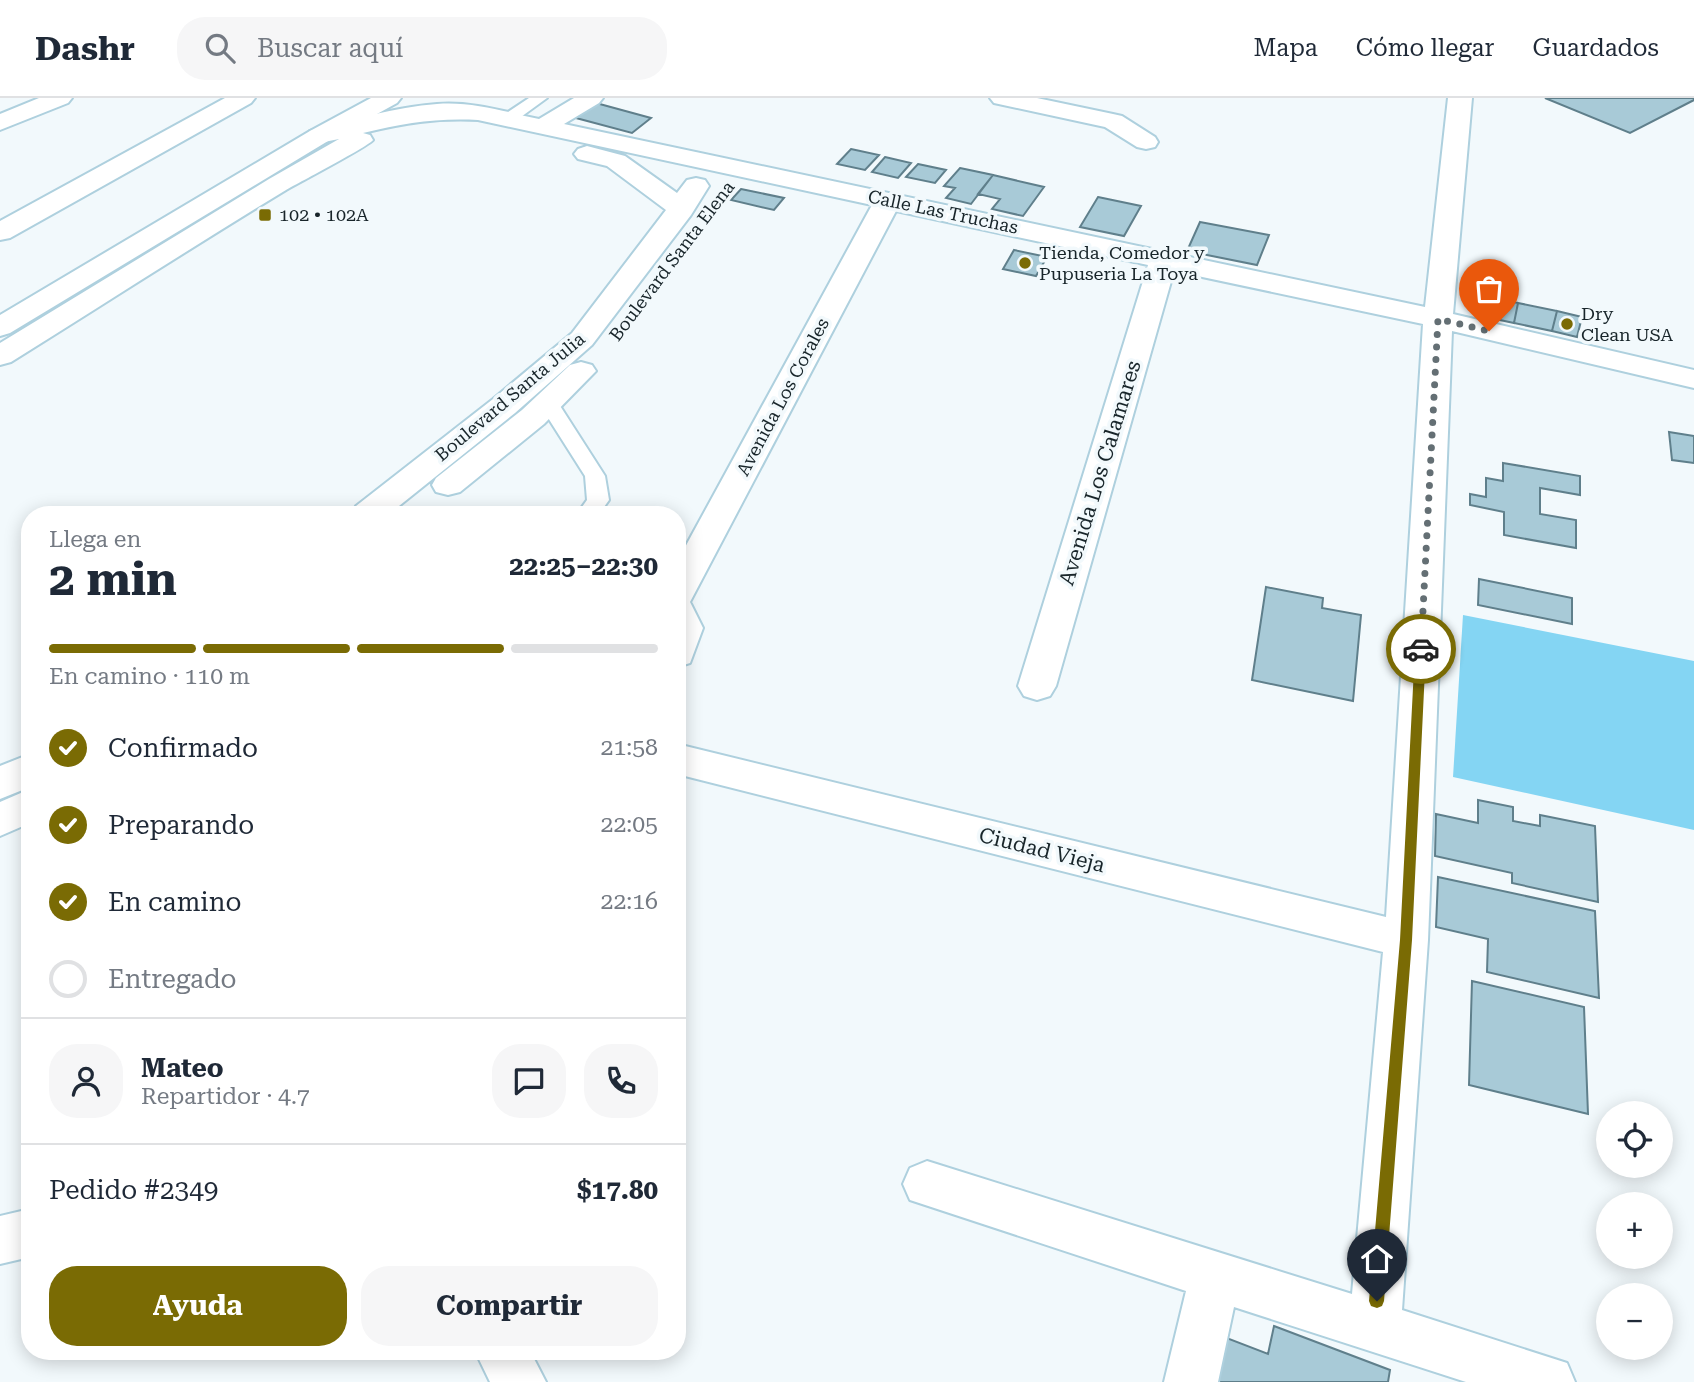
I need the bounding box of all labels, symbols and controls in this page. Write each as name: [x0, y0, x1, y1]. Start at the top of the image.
search box: [177, 17, 667, 80]
text: Dashr: [35, 29, 135, 68]
icon: search: [201, 29, 239, 67]
text: Buscar aquí: [257, 33, 403, 63]
text: Mapa: [1254, 34, 1318, 62]
text: Cómo llegar: [1356, 34, 1494, 62]
text: Guardados: [1532, 34, 1659, 62]
street label: Boulevard Santa Elena: [605, 176, 739, 345]
street label: Calle Las Truchas: [866, 185, 1020, 238]
place label: 102 • 102A: [279, 204, 369, 225]
marker: 102 • 102A: [257, 207, 273, 223]
place label: Tienda, Comedor y Pupuseria La Toya: [1039, 242, 1205, 284]
marker: Tienda, Comedor y Pupuseria La Toya: [1017, 255, 1033, 271]
pin: [1459, 259, 1519, 331]
icon: bag: [1470, 270, 1508, 308]
place label: Dry Clean USA: [1581, 303, 1673, 345]
street label: Avenida Los Corales: [732, 314, 833, 479]
marker: Dry Clean USA: [1559, 316, 1575, 332]
street label: Boulevard Santa Julia: [431, 328, 589, 465]
street label: Avenida Los Calamares: [1054, 358, 1146, 588]
text: Llega en: [49, 526, 141, 553]
text: 22:25–22:30: [509, 551, 658, 581]
text: 2 min: [49, 552, 177, 606]
courier: [1386, 614, 1456, 684]
icon: car: [1402, 630, 1440, 668]
text: En camino · 110 m: [49, 663, 250, 690]
icon: check: [49, 729, 87, 767]
text: Confirmado: [108, 733, 258, 763]
text: 21:58: [601, 734, 658, 761]
icon: check: [49, 806, 87, 844]
text: Preparando: [108, 810, 254, 840]
text: 22:05: [601, 811, 658, 838]
street label: Ciudad Vieja: [977, 823, 1108, 877]
icon: check: [49, 883, 87, 921]
text: En camino: [108, 887, 241, 917]
text: 22:16: [601, 888, 658, 915]
text: Entregado: [108, 964, 237, 994]
button: person: [49, 1044, 123, 1118]
button: chat: [492, 1044, 566, 1118]
button: phone: [584, 1044, 658, 1118]
text: Mateo: [141, 1053, 224, 1083]
text: Repartidor · 4.7: [141, 1083, 310, 1110]
map controls: [1596, 1101, 1673, 1360]
button: locate: [1596, 1101, 1673, 1178]
text: Pedido #2349: [49, 1175, 218, 1205]
text: $17.80: [577, 1175, 658, 1205]
button: +: [1596, 1192, 1673, 1269]
pin: [1347, 1229, 1407, 1301]
icon: home: [1358, 1240, 1396, 1278]
button: Ayuda: [49, 1266, 347, 1346]
button: Compartir: [361, 1266, 658, 1346]
button: −: [1596, 1283, 1673, 1360]

